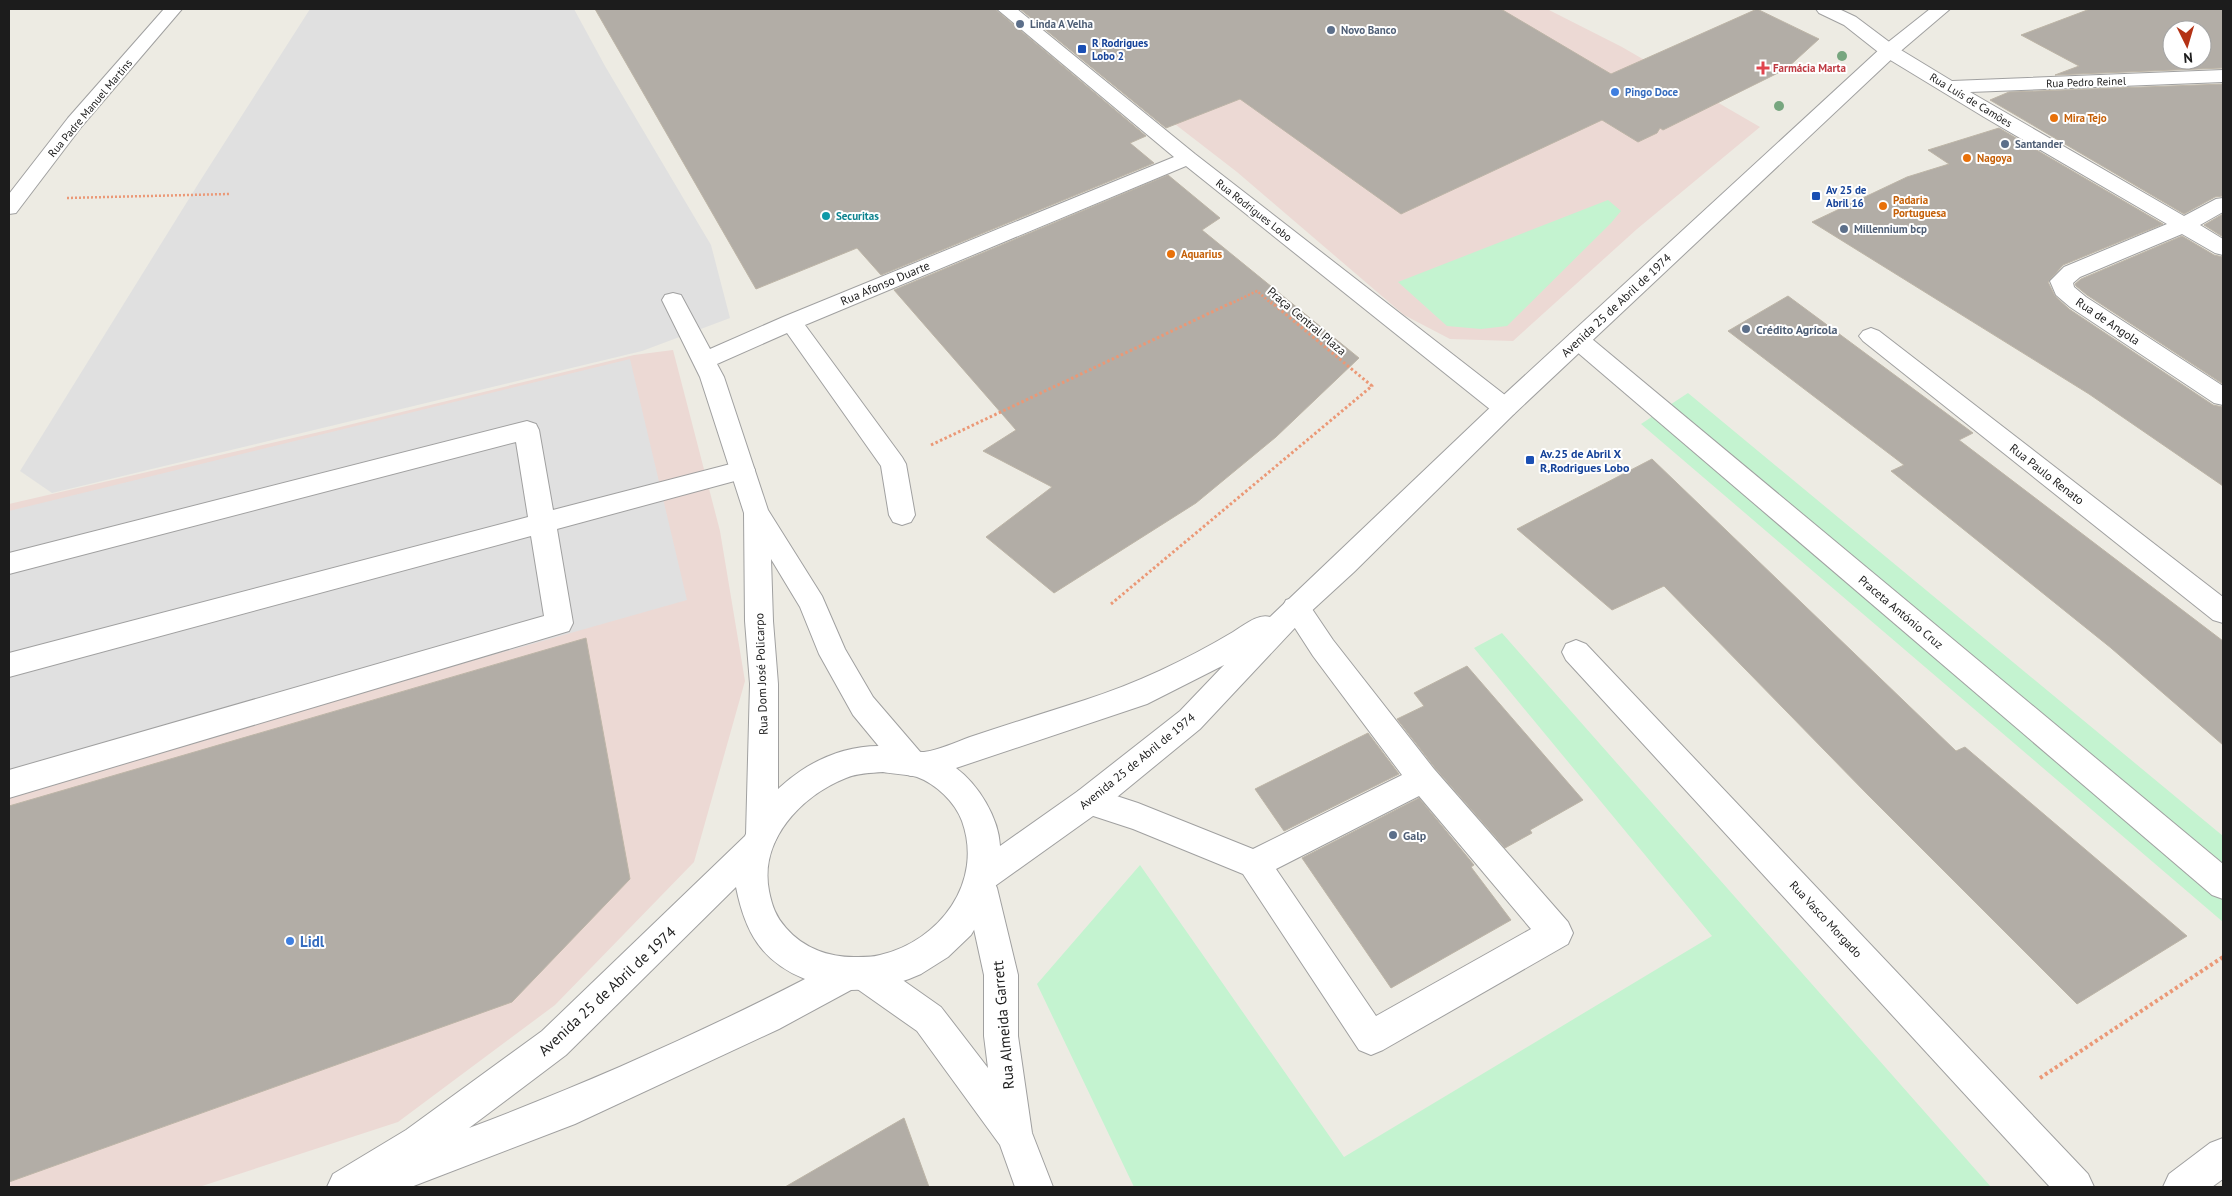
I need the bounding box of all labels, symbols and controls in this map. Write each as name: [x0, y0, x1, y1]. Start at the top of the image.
place label: Linda A Velha: [1030, 17, 1093, 31]
marker: Linda A Velha: [1014, 18, 1026, 30]
north arrow: [2162, 20, 2212, 70]
place label: Novo Banco: [1341, 23, 1396, 37]
marker: Novo Banco: [1325, 24, 1337, 36]
place label: R Rodrigues Lobo 2: [1092, 36, 1149, 63]
marker: R Rodrigues Lobo 2: [1076, 43, 1088, 55]
text: N: [2183, 49, 2194, 67]
street label: Rua Padre Manuel Martins: [45, 56, 135, 160]
place label: Farmácia Marta: [1773, 61, 1846, 75]
marker: Farmácia Marta: [1757, 62, 1769, 74]
street label: Rua Luís de Camões: [1927, 70, 2015, 130]
street label: Rua Pedro Reinel: [2046, 74, 2127, 90]
place label: Pingo Doce: [1625, 85, 1678, 99]
marker: Pingo Doce: [1609, 86, 1621, 98]
place label: Mira Tejo: [2064, 111, 2107, 125]
marker: Mira Tejo: [2048, 112, 2060, 124]
place label: Santander: [2015, 137, 2063, 151]
marker: Santander: [1999, 138, 2011, 150]
place label: Nagoya: [1977, 151, 2012, 165]
marker: Nagoya: [1961, 152, 1973, 164]
street label: Rua Rodrigues Lobo: [1213, 176, 1295, 244]
place label: Av 25 de Abril 16: [1826, 183, 1867, 210]
marker: Av 25 de Abril 16: [1810, 190, 1822, 202]
place label: Padaria Portuguesa: [1893, 193, 1946, 220]
marker: Padaria Portuguesa: [1877, 200, 1889, 212]
place label: Securitas: [836, 209, 879, 223]
marker: Securitas: [820, 210, 832, 222]
place label: Millennium bcp: [1854, 222, 1927, 236]
marker: Millennium bcp: [1838, 223, 1850, 235]
place label: Aquarius: [1181, 247, 1222, 261]
marker: Aquarius: [1165, 248, 1177, 260]
street label: Avenida 25 de Abril de 1974: [1558, 250, 1674, 360]
street label: Rua Afonso Duarte: [838, 257, 932, 309]
street label: Praça Central Plaza: [1265, 284, 1349, 358]
street label: Rua de Angola: [2073, 294, 2143, 348]
place label: Crédito Agrícola: [1756, 322, 1838, 337]
marker: Crédito Agrícola: [1740, 323, 1752, 335]
street label: Rua Paulo Renato: [2007, 440, 2087, 508]
place label: Av.25 de Abril X R,Rodrigues Lobo: [1540, 446, 1630, 475]
marker: Av.25 de Abril X R,Rodrigues Lobo: [1524, 454, 1536, 466]
street label: Praceta António Cruz: [1855, 572, 1947, 652]
street label: Rua Dom José Policarpo: [751, 613, 771, 735]
street label: Avenida 25 de Abril de 1974: [1076, 709, 1198, 812]
place label: Galp: [1403, 828, 1427, 843]
marker: Galp: [1387, 829, 1399, 841]
street label: Rua Vasco Morgado: [1787, 877, 1865, 961]
street label: Avenida 25 de Abril de 1974: [534, 922, 680, 1060]
place label: Lidl: [300, 932, 325, 951]
marker: Lidl: [284, 935, 296, 947]
street label: Rua Almeida Garrett: [988, 960, 1018, 1090]

